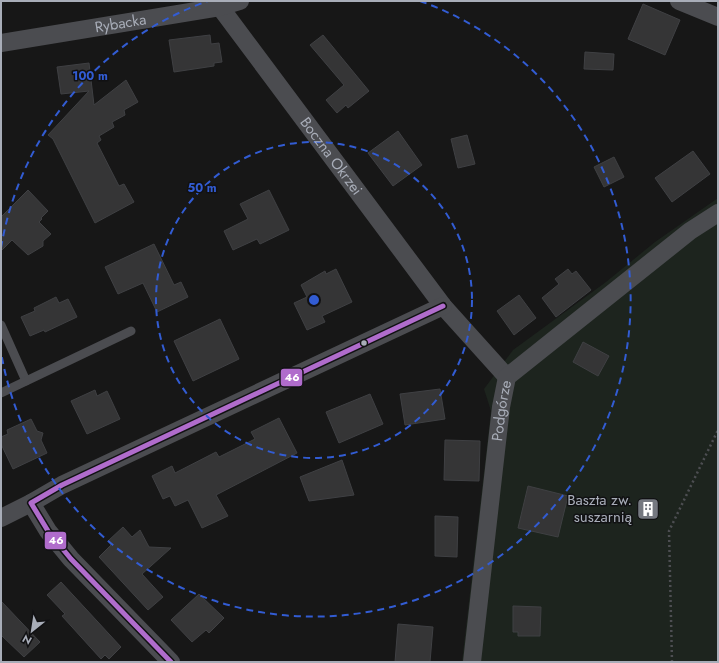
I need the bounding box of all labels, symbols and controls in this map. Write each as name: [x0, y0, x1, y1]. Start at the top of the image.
street label: Rybacka: [93, 8, 148, 38]
text: 100 m: [72, 67, 108, 85]
street label: Boczna Okrzei: [295, 112, 368, 200]
text: 50 m: [187, 179, 217, 197]
centre of rings: [307, 293, 321, 307]
unlabelled marker: [359, 338, 369, 348]
line badge: 46: [280, 368, 303, 387]
text: 46: [284, 369, 300, 385]
street label: Podgórze: [486, 378, 517, 442]
place label: Baszta zw. suszarnią: [567, 489, 632, 528]
building icon: Baszta zw. suszarnią: [635, 496, 661, 522]
line badge: 46: [44, 531, 67, 550]
text: 46: [48, 532, 64, 548]
north arrow: [12, 611, 52, 651]
text: N: [19, 631, 35, 649]

